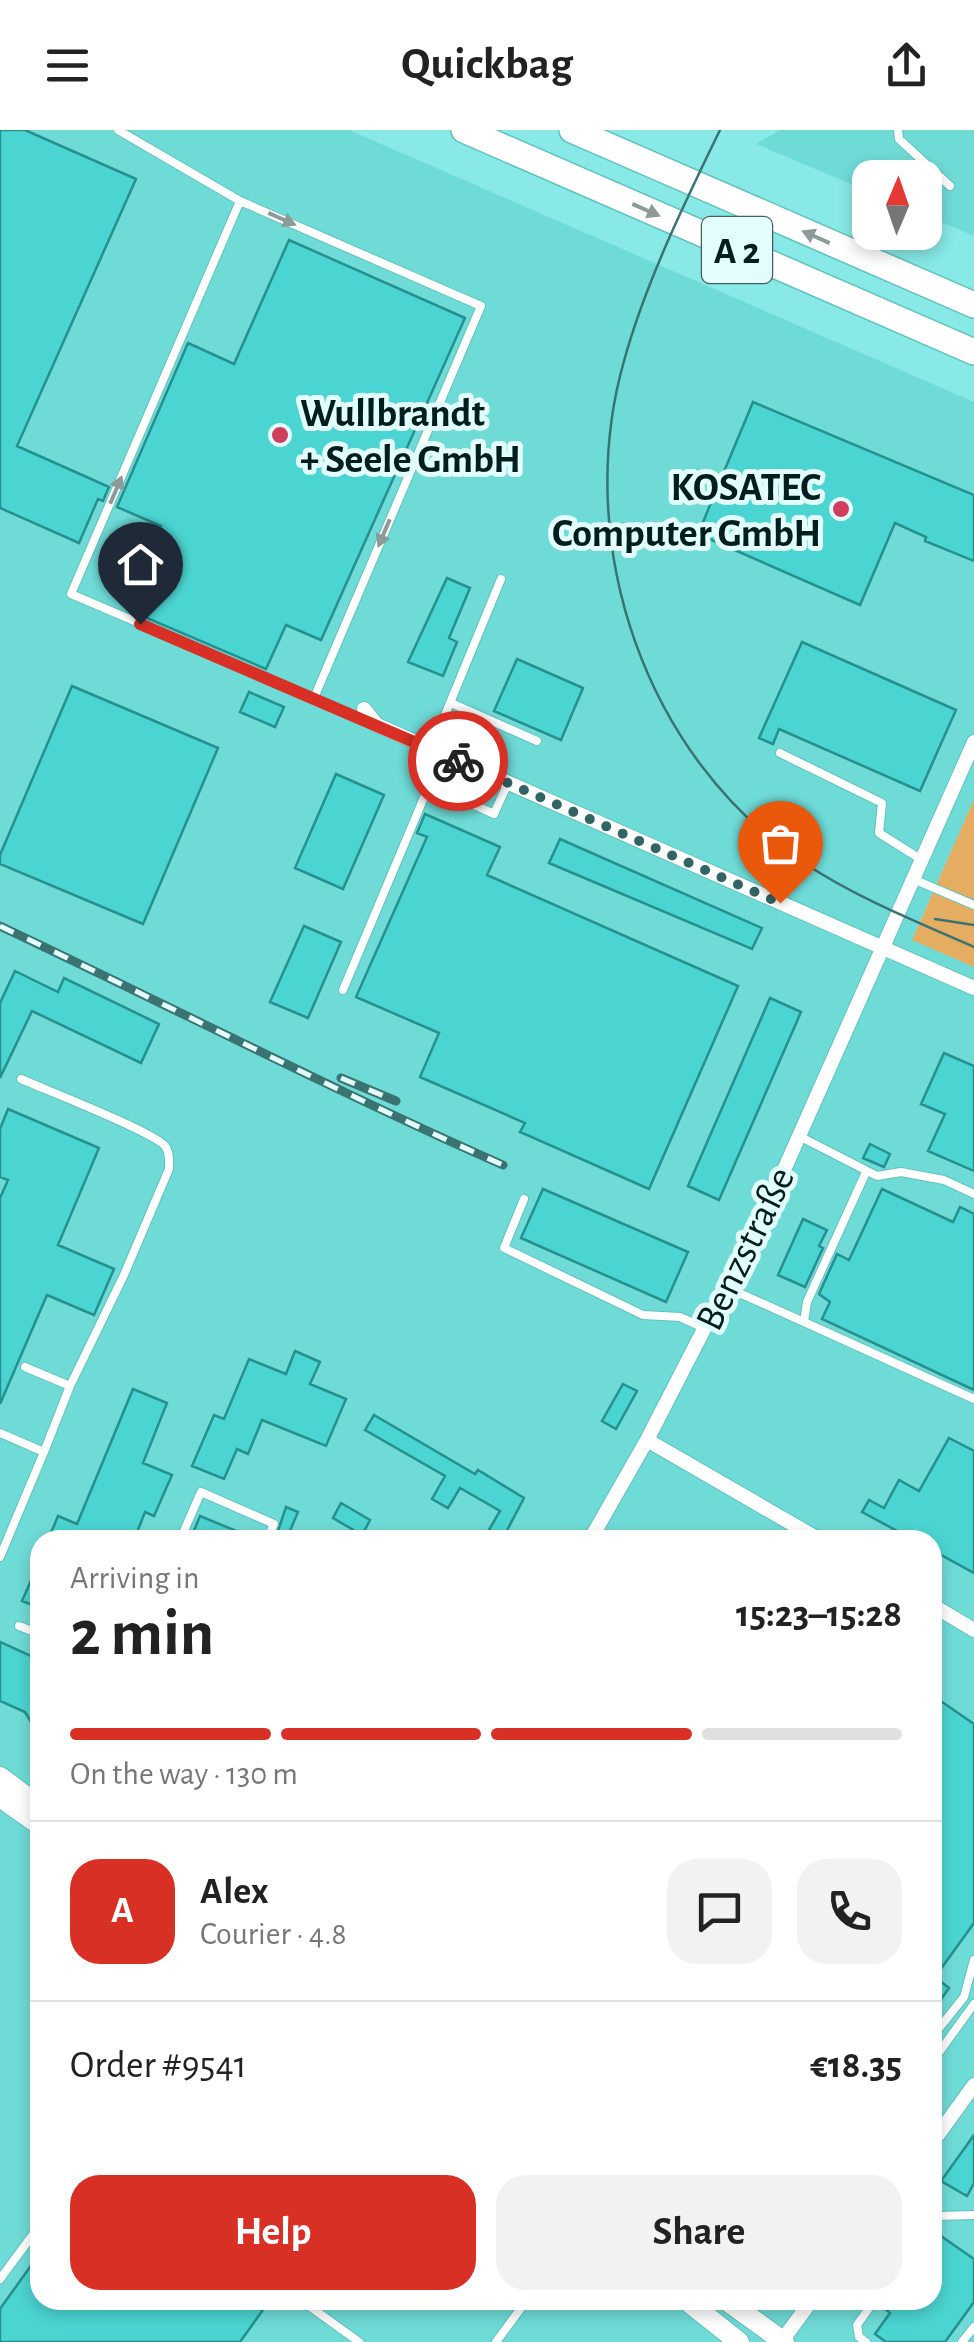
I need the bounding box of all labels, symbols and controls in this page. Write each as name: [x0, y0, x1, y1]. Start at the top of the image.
icon: menu: [40, 38, 95, 93]
icon: share: [879, 38, 934, 93]
text: Quickbag: [401, 42, 573, 87]
north arrow: [852, 160, 942, 250]
map controls: [852, 160, 942, 250]
one-way arrow: [631, 202, 661, 218]
one-way arrow: [267, 211, 297, 227]
road number: A 2: [702, 217, 772, 283]
one-way arrow: [801, 229, 831, 245]
place label: Wullbrandt + Seele GmbH: [300, 394, 521, 480]
marker: Wullbrandt + Seele GmbH: [269, 424, 291, 446]
place label: KOSATEC Computer GmbH: [552, 468, 821, 554]
one-way arrow: [108, 475, 124, 504]
marker: KOSATEC Computer GmbH: [830, 498, 852, 520]
one-way arrow: [376, 518, 392, 548]
pin: [98, 522, 183, 625]
icon: home: [113, 537, 168, 592]
courier: [408, 711, 508, 811]
icon: bike: [431, 734, 486, 789]
pin: [738, 801, 823, 904]
icon: bag: [753, 816, 808, 871]
street label: Benzstraße: [689, 1161, 802, 1337]
text: Arriving in: [70, 1562, 199, 1594]
text: 15:23–15:28: [736, 1596, 902, 1634]
text: 2 min: [70, 1602, 214, 1667]
text: On the way · 130 m: [70, 1758, 298, 1790]
button: chat: [667, 1859, 772, 1964]
button: phone: [797, 1859, 902, 1964]
text: Alex: [200, 1873, 269, 1911]
text: A: [111, 1892, 134, 1930]
text: Courier · 4.8: [200, 1918, 347, 1950]
text: Order #9541: [70, 2047, 247, 2085]
text: €18.35: [810, 2047, 902, 2085]
button: Help: [70, 2175, 476, 2290]
button: Share: [496, 2175, 902, 2290]

